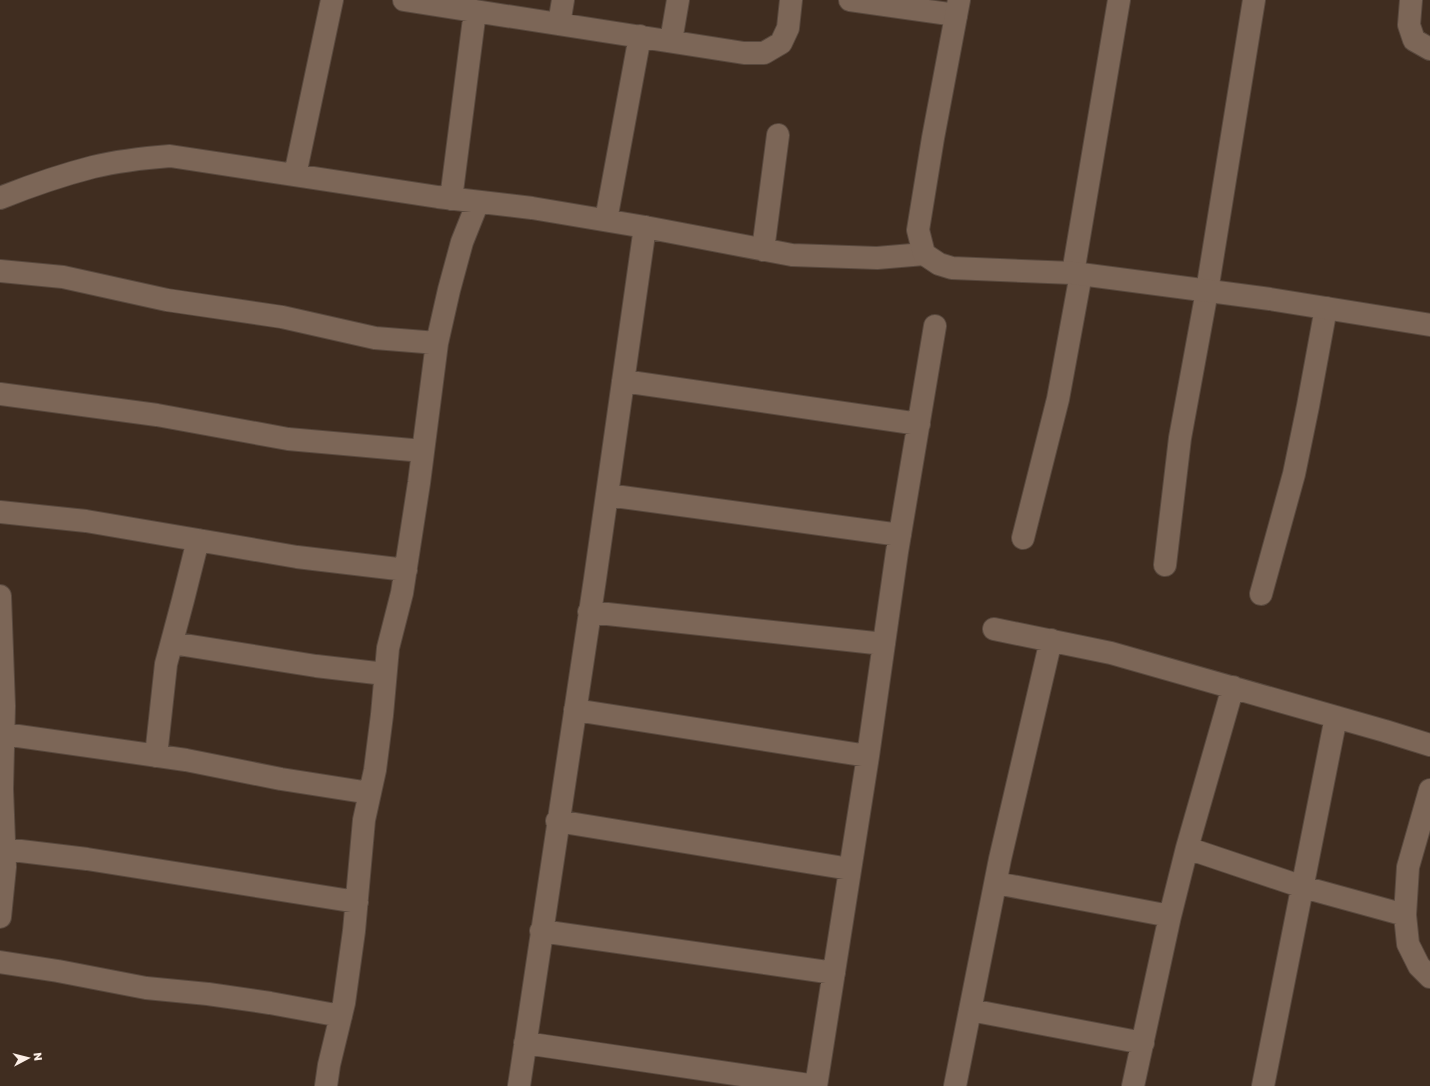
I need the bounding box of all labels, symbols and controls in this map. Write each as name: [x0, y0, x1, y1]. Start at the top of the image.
north arrow: [8, 1038, 48, 1078]
text: N: [31, 1052, 45, 1062]

